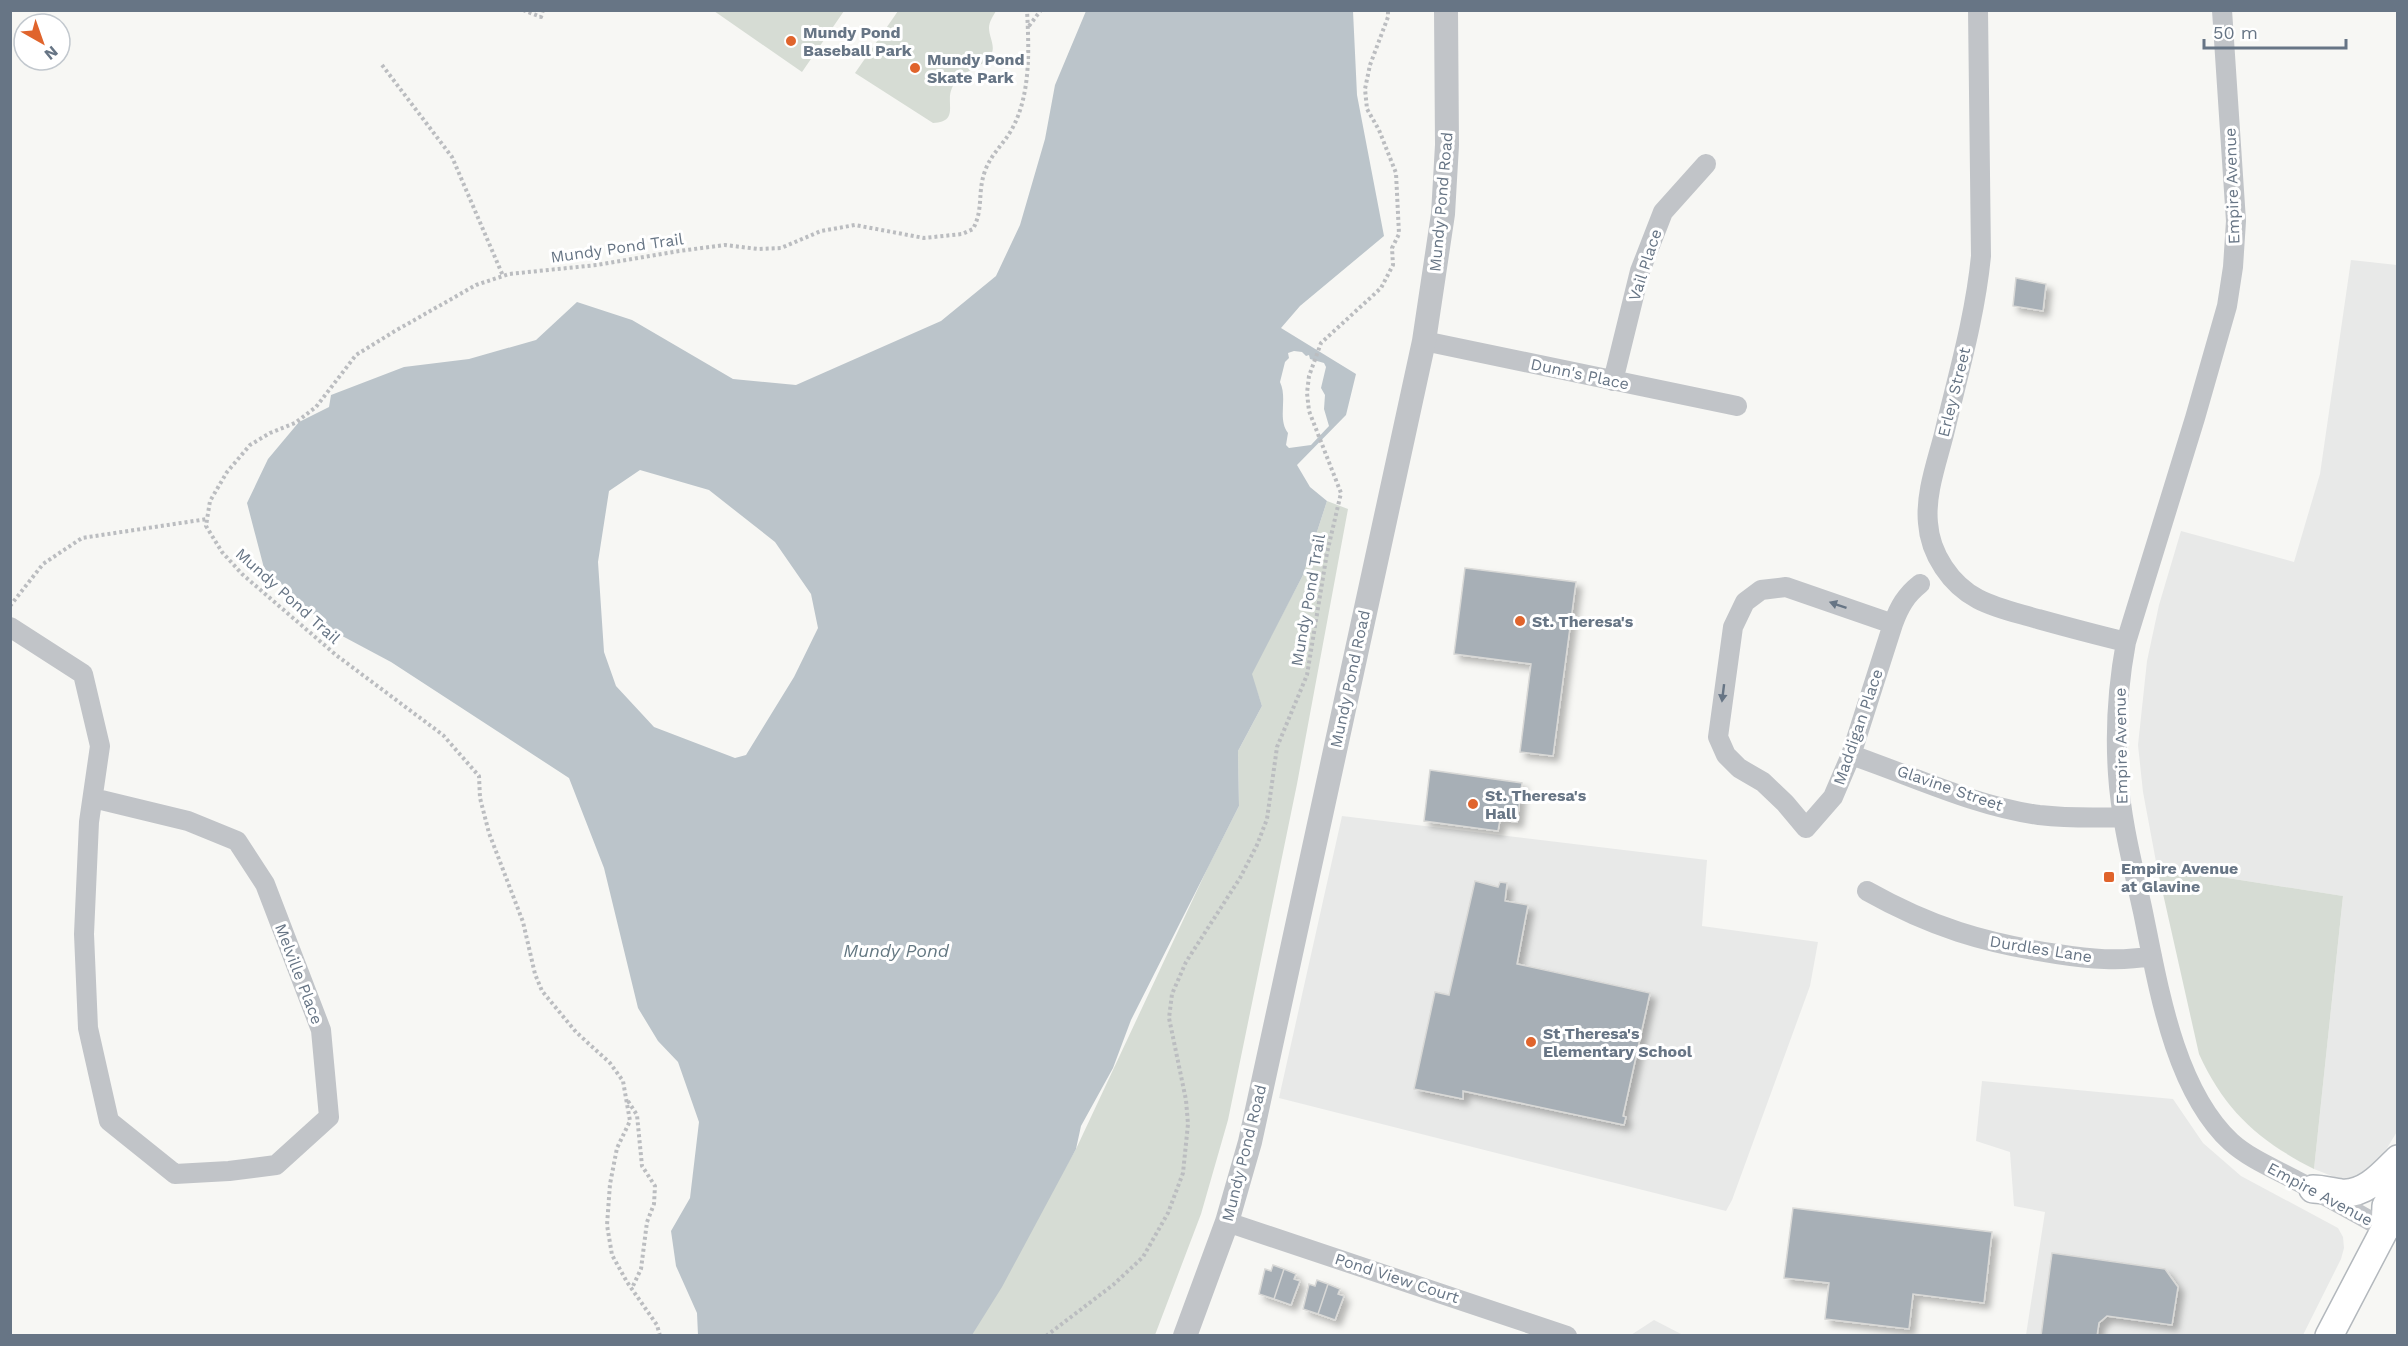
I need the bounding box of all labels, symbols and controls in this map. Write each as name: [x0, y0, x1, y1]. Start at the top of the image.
north arrow: [12, 12, 72, 72]
scale bar: [2204, 12, 2346, 50]
text: 50 m: [2213, 22, 2258, 43]
place label: Mundy Pond Baseball Park: [803, 23, 912, 60]
marker: Mundy Pond Baseball Park: [784, 34, 798, 48]
text: N: [41, 42, 62, 64]
place label: Mundy Pond Skate Park: [927, 50, 1025, 87]
marker: Mundy Pond Skate Park: [908, 61, 922, 75]
street label: Empire Avenue: [2220, 127, 2244, 245]
street label: Mundy Pond Road: [1425, 131, 1457, 273]
street label: Vail Place: [1624, 227, 1666, 303]
street label: Mundy Pond Trail: [549, 229, 685, 267]
street label: Erley Street: [1934, 345, 1974, 439]
street label: Dunn's Place: [1529, 354, 1631, 394]
street label: Mundy Pond Trail: [1287, 532, 1329, 668]
street label: Mundy Pond Trail: [232, 544, 344, 648]
one-way arrow: [1829, 599, 1847, 609]
street label: Mundy Pond Road: [1326, 608, 1374, 750]
place label: St. Theresa's: [1532, 612, 1634, 631]
marker: St. Theresa's: [1513, 614, 1527, 628]
street label: Maddigan Place: [1829, 666, 1887, 788]
one-way arrow: [1718, 684, 1728, 703]
street label: Empire Avenue: [2110, 688, 2132, 804]
street label: Glavine Street: [1895, 761, 2006, 815]
place label: St. Theresa's Hall: [1485, 786, 1587, 823]
marker: St. Theresa's Hall: [1466, 797, 1480, 811]
place label: Empire Avenue at Glavine: [2121, 859, 2238, 896]
marker: Empire Avenue at Glavine: [2102, 870, 2116, 884]
street label: Melville Place: [271, 921, 327, 1027]
street label: Durdles Lane: [1988, 932, 2094, 966]
water label: Mundy Pond: [843, 940, 950, 961]
place label: St Theresa's Elementary School: [1543, 1024, 1693, 1061]
marker: St Theresa's Elementary School: [1524, 1035, 1538, 1049]
street label: Mundy Pond Road: [1218, 1083, 1270, 1223]
street label: Empire Avenue: [2264, 1158, 2376, 1230]
street label: Pond View Court: [1333, 1249, 1462, 1307]

